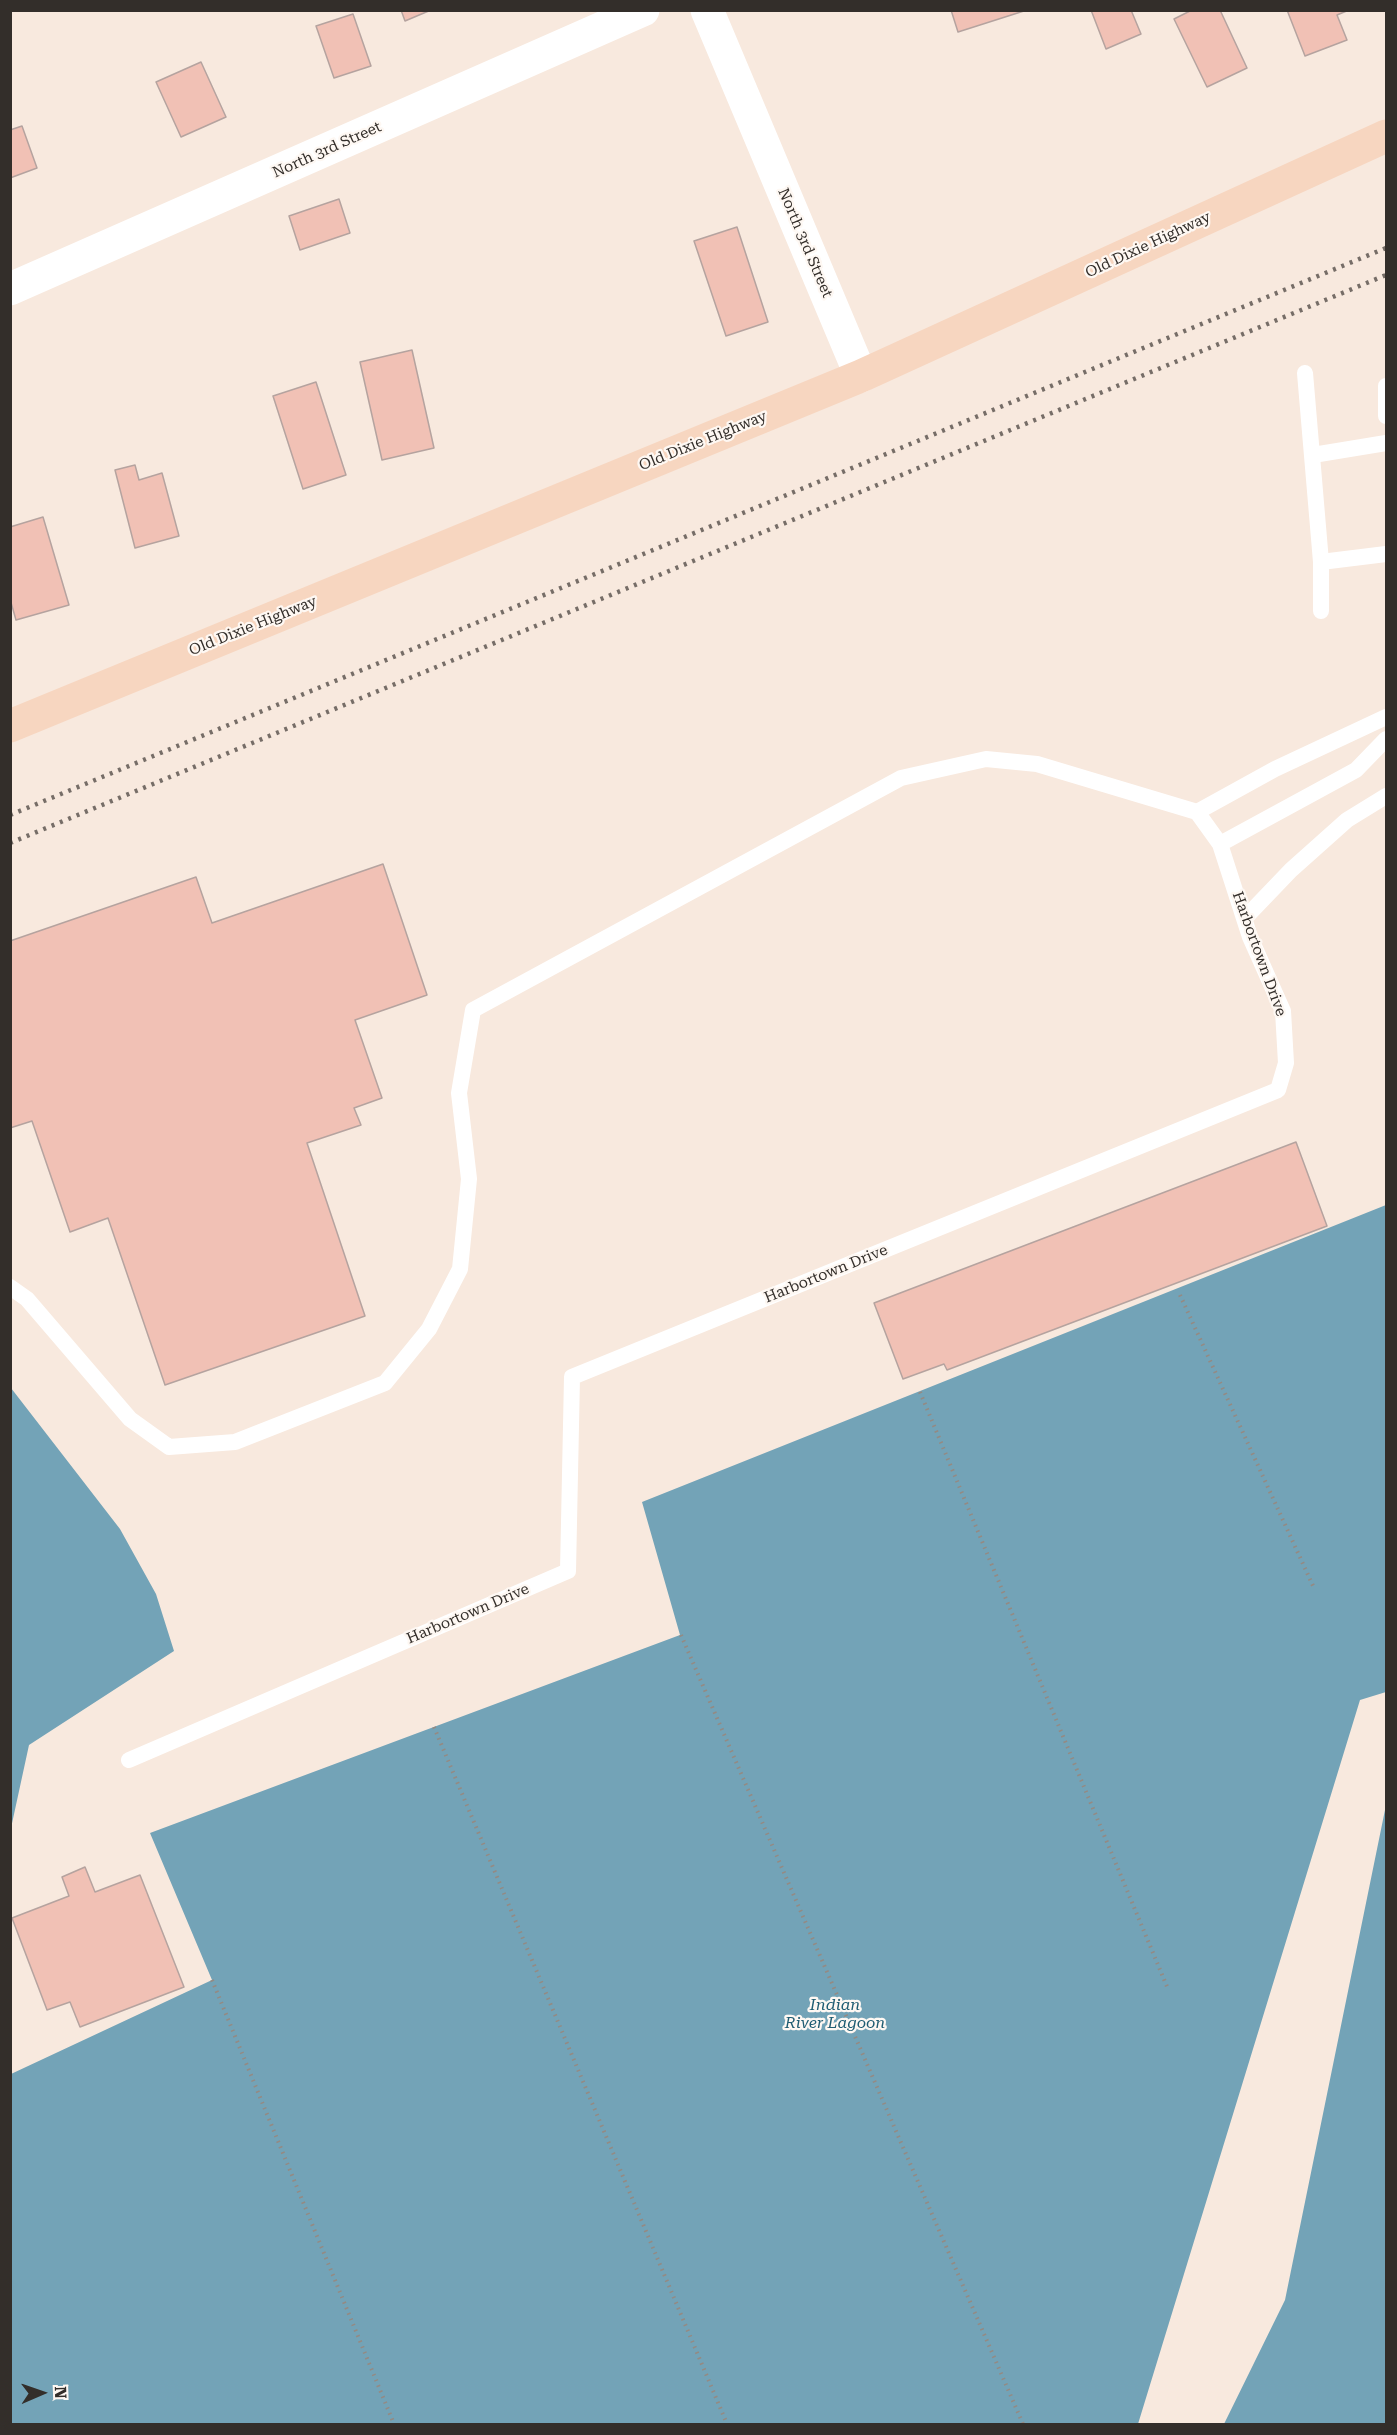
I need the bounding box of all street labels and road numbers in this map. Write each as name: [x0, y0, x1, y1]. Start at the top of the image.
street label: North 3rd Street: [270, 118, 384, 182]
street label: North 3rd Street: [774, 185, 836, 301]
street label: Old Dixie Highway: [1083, 208, 1213, 282]
street label: Old Dixie Highway: [637, 407, 769, 475]
street label: Old Dixie Highway: [187, 592, 319, 660]
street label: Harbortown Drive: [1228, 889, 1290, 1019]
street label: Harbortown Drive: [762, 1241, 890, 1307]
street label: Harbortown Drive: [404, 1580, 532, 1648]

